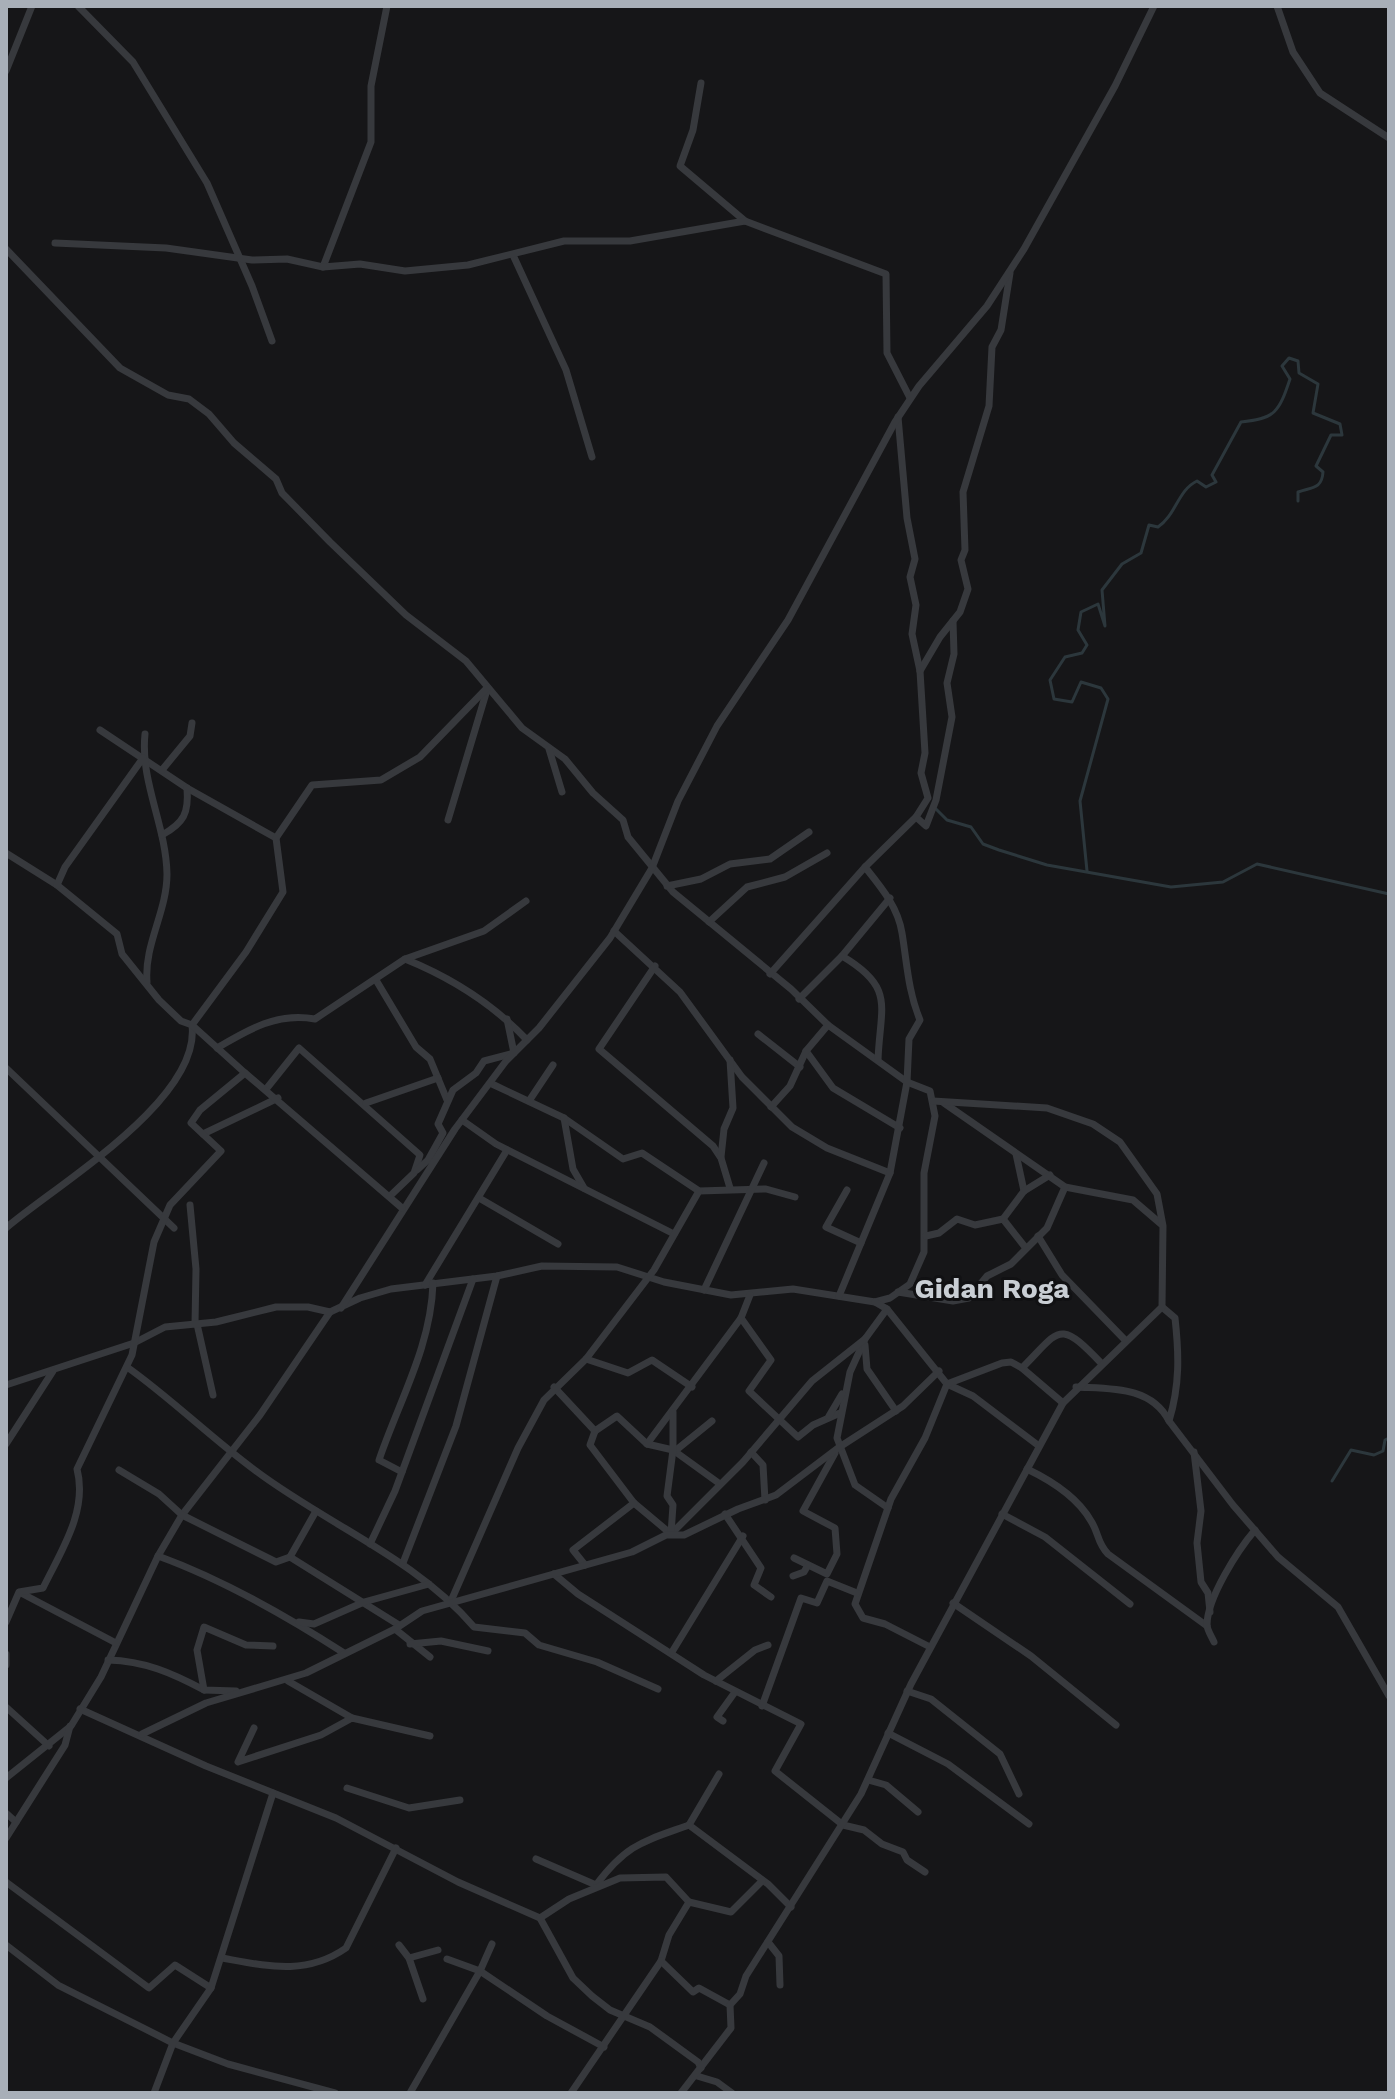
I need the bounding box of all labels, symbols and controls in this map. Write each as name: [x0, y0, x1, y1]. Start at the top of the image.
district label: Gidan Roga: [914, 1272, 1070, 1305]

